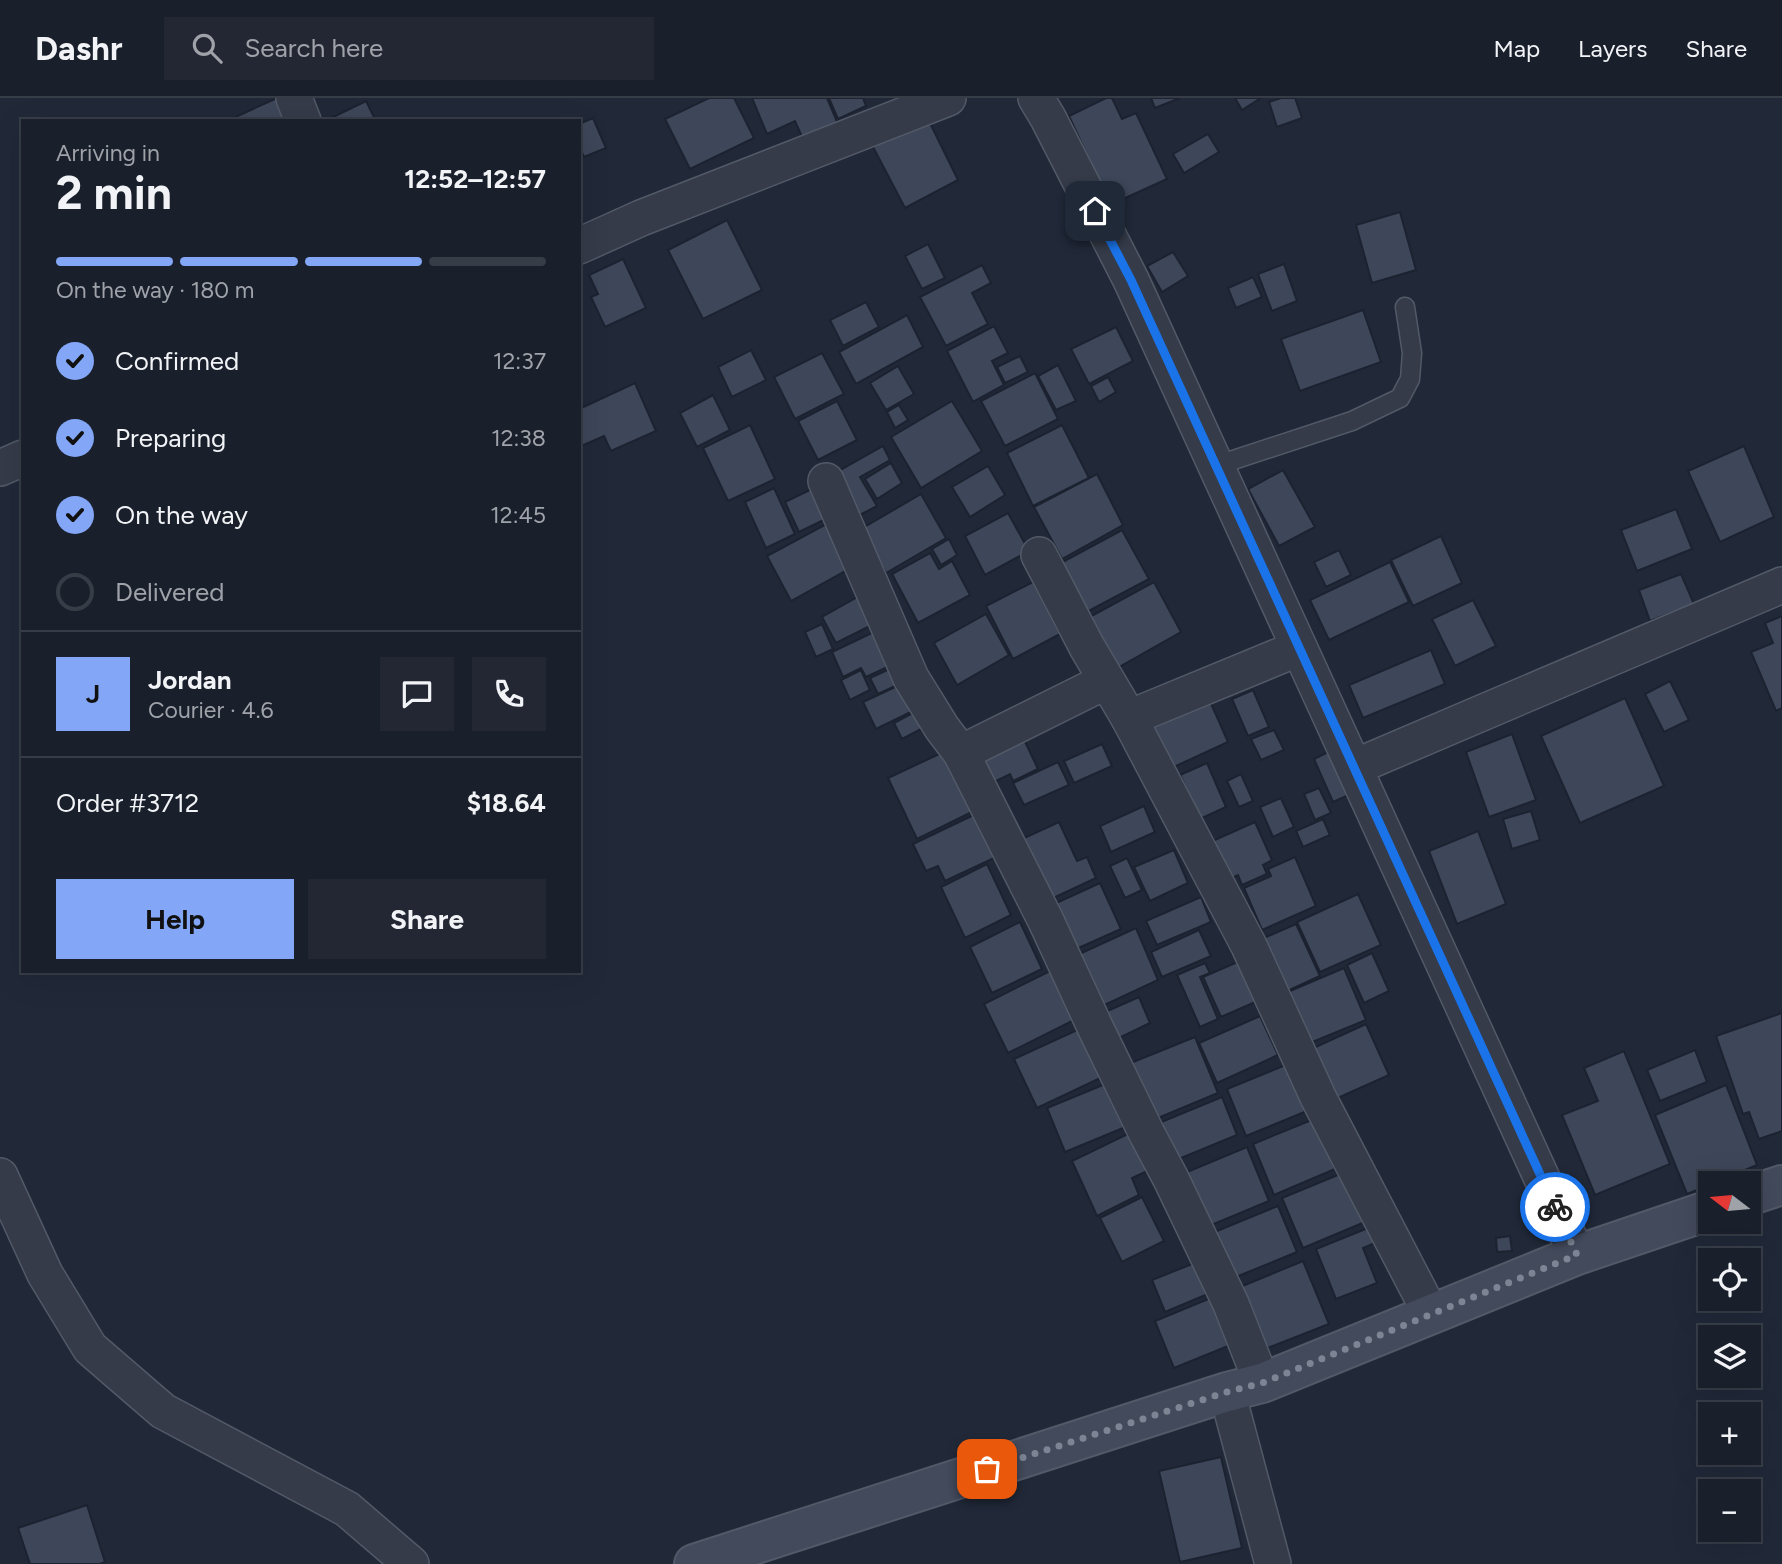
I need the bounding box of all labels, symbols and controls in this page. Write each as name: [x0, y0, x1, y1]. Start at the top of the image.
search box: [164, 17, 654, 80]
text: Dashr: [35, 29, 122, 68]
icon: search: [188, 29, 226, 67]
text: Search here: [244, 32, 383, 64]
text: Map: [1493, 34, 1540, 63]
text: Layers: [1578, 34, 1647, 63]
text: Share: [1685, 34, 1747, 63]
text: Arriving in: [56, 139, 160, 167]
text: 12:52–12:57: [404, 163, 546, 195]
text: 2 min: [56, 165, 172, 221]
pin: [1065, 181, 1125, 241]
icon: home: [1076, 192, 1114, 230]
text: On the way · 180 m: [56, 276, 254, 304]
icon: check: [56, 342, 94, 380]
text: Confirmed: [115, 345, 239, 377]
text: 12:37: [493, 347, 546, 375]
icon: check: [56, 419, 94, 457]
text: Preparing: [115, 422, 226, 454]
text: 12:38: [491, 424, 546, 452]
icon: check: [56, 496, 94, 534]
text: On the way: [115, 499, 248, 531]
text: 12:45: [490, 501, 546, 529]
text: Delivered: [115, 576, 224, 608]
button: chat: [380, 657, 454, 731]
button: phone: [472, 657, 546, 731]
text: Jordan: [148, 664, 231, 696]
text: J: [86, 678, 100, 710]
text: Courier · 4.6: [148, 696, 274, 724]
text: Order #3712: [56, 787, 199, 819]
text: $18.64: [467, 787, 546, 819]
button: Help: [56, 879, 294, 959]
button: Share: [308, 879, 546, 959]
north arrow: [1698, 1171, 1760, 1234]
map controls: [1698, 1171, 1761, 1542]
courier: [1520, 1172, 1590, 1242]
icon: bike: [1536, 1188, 1574, 1226]
button: locate: [1698, 1248, 1761, 1311]
button: layers: [1698, 1325, 1761, 1388]
button: +: [1698, 1402, 1761, 1465]
pin: [957, 1439, 1017, 1499]
icon: bag: [968, 1450, 1006, 1488]
button: −: [1698, 1479, 1761, 1542]

